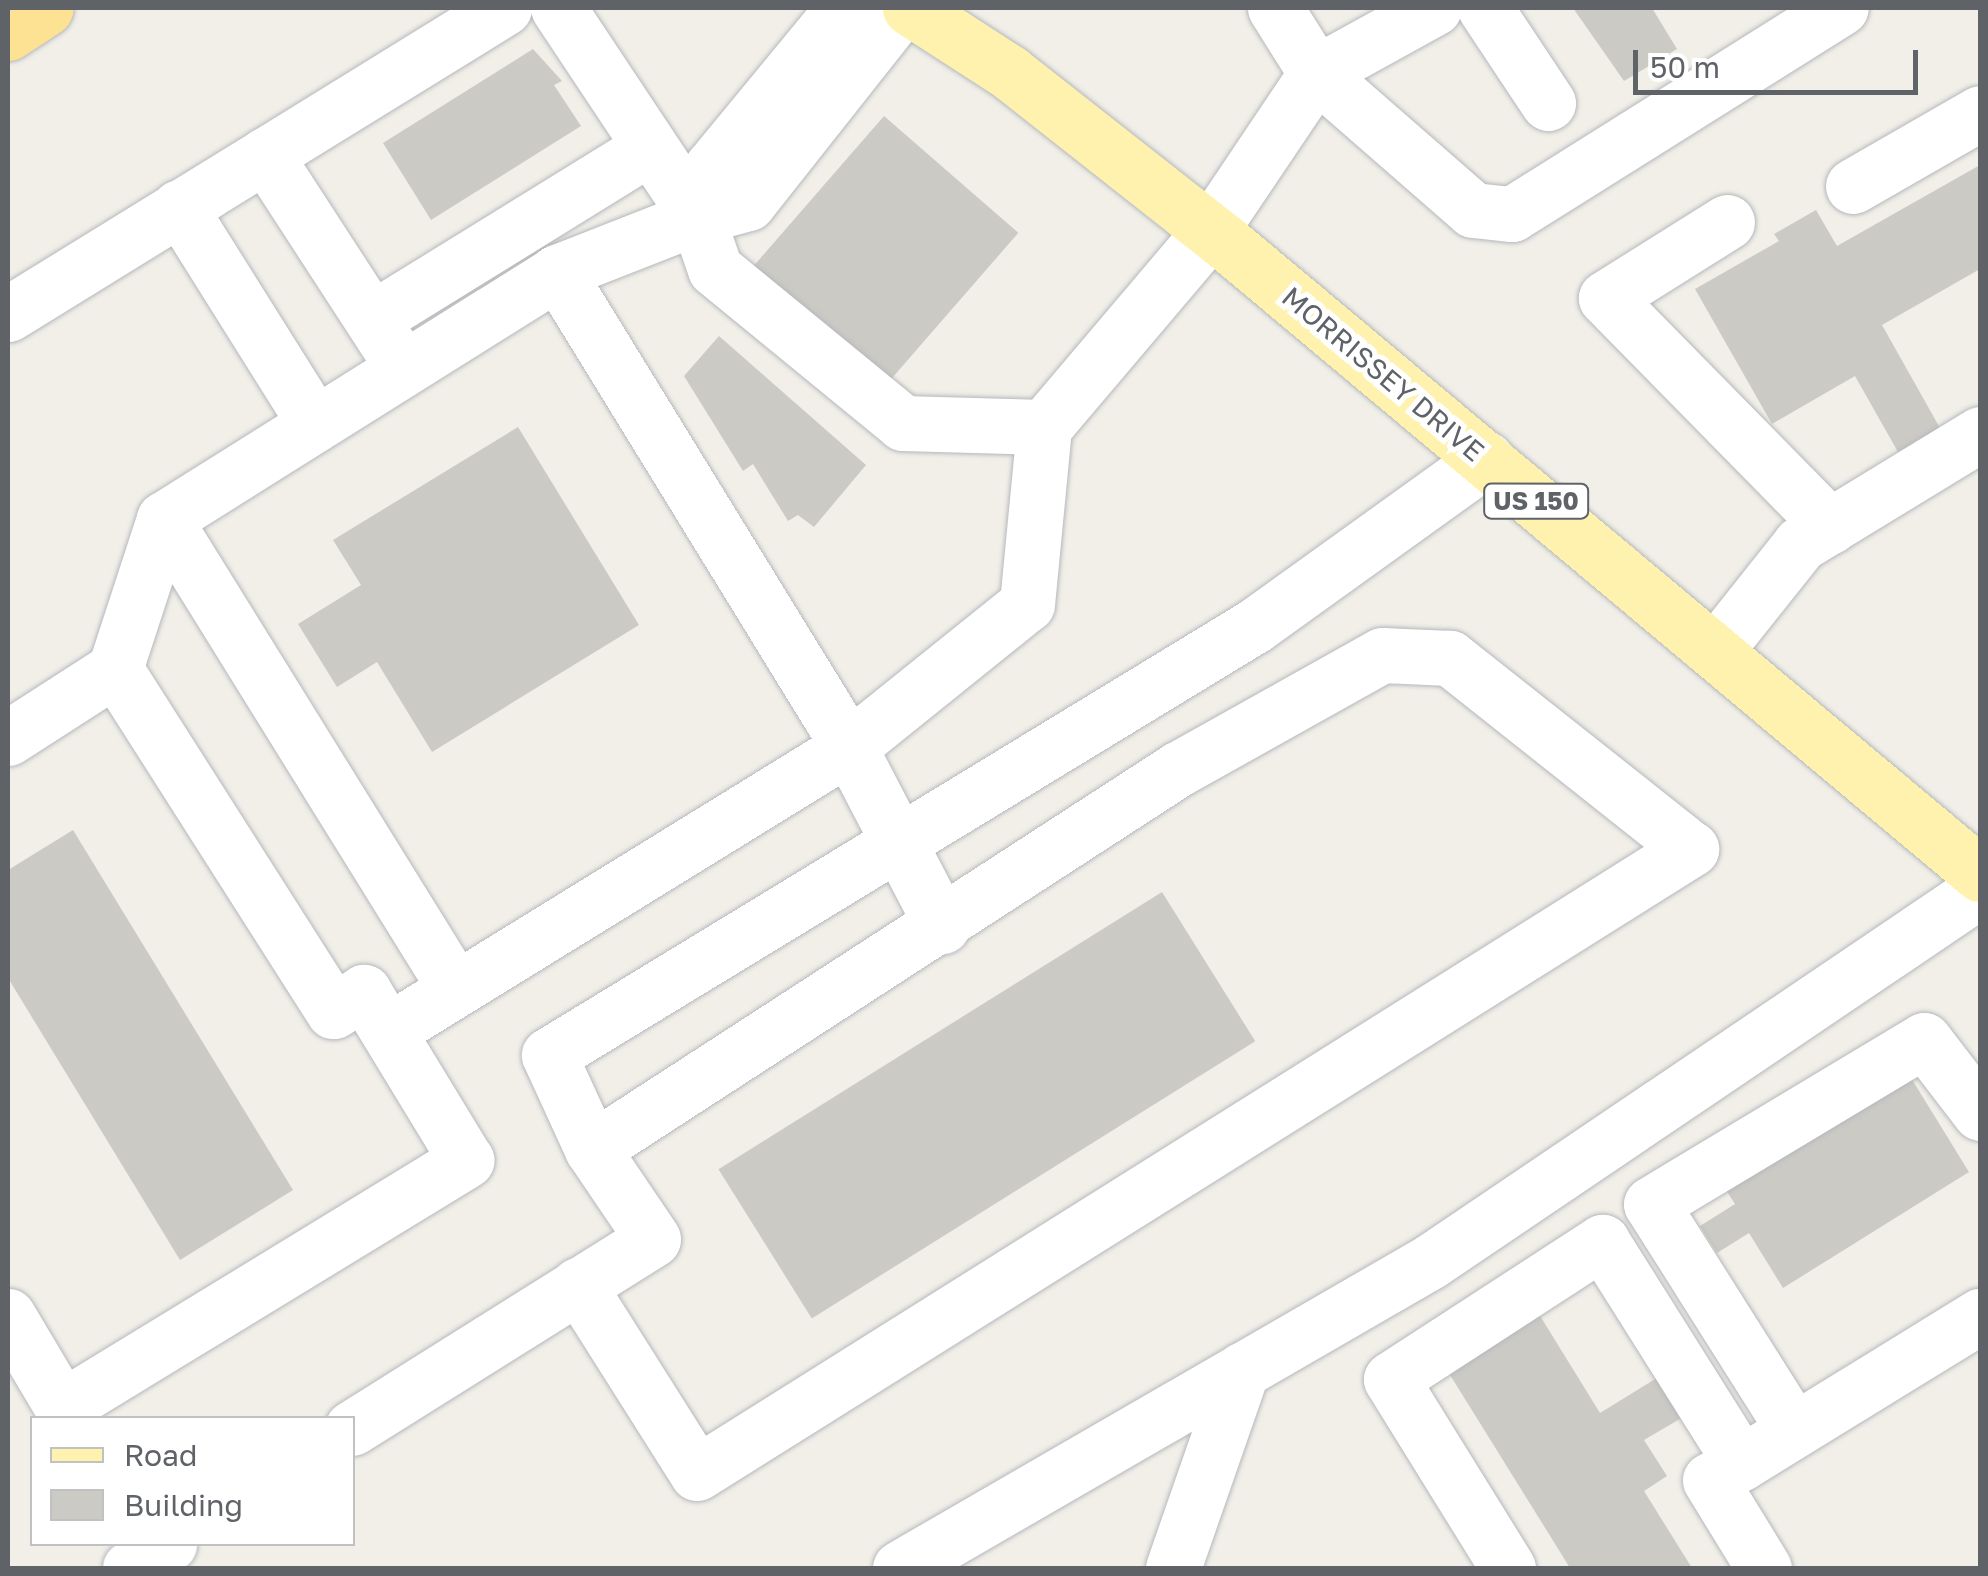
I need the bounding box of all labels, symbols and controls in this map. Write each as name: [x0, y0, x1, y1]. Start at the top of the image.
scale bar: [1638, 30, 1923, 92]
text: 50 m: [1650, 49, 1720, 85]
street label: MORRISSEY DRIVE: [1275, 280, 1491, 468]
road number: US 150: [1481, 481, 1591, 521]
legend: [30, 1416, 355, 1546]
text: Road: [124, 1437, 198, 1473]
text: Building: [124, 1487, 243, 1523]

